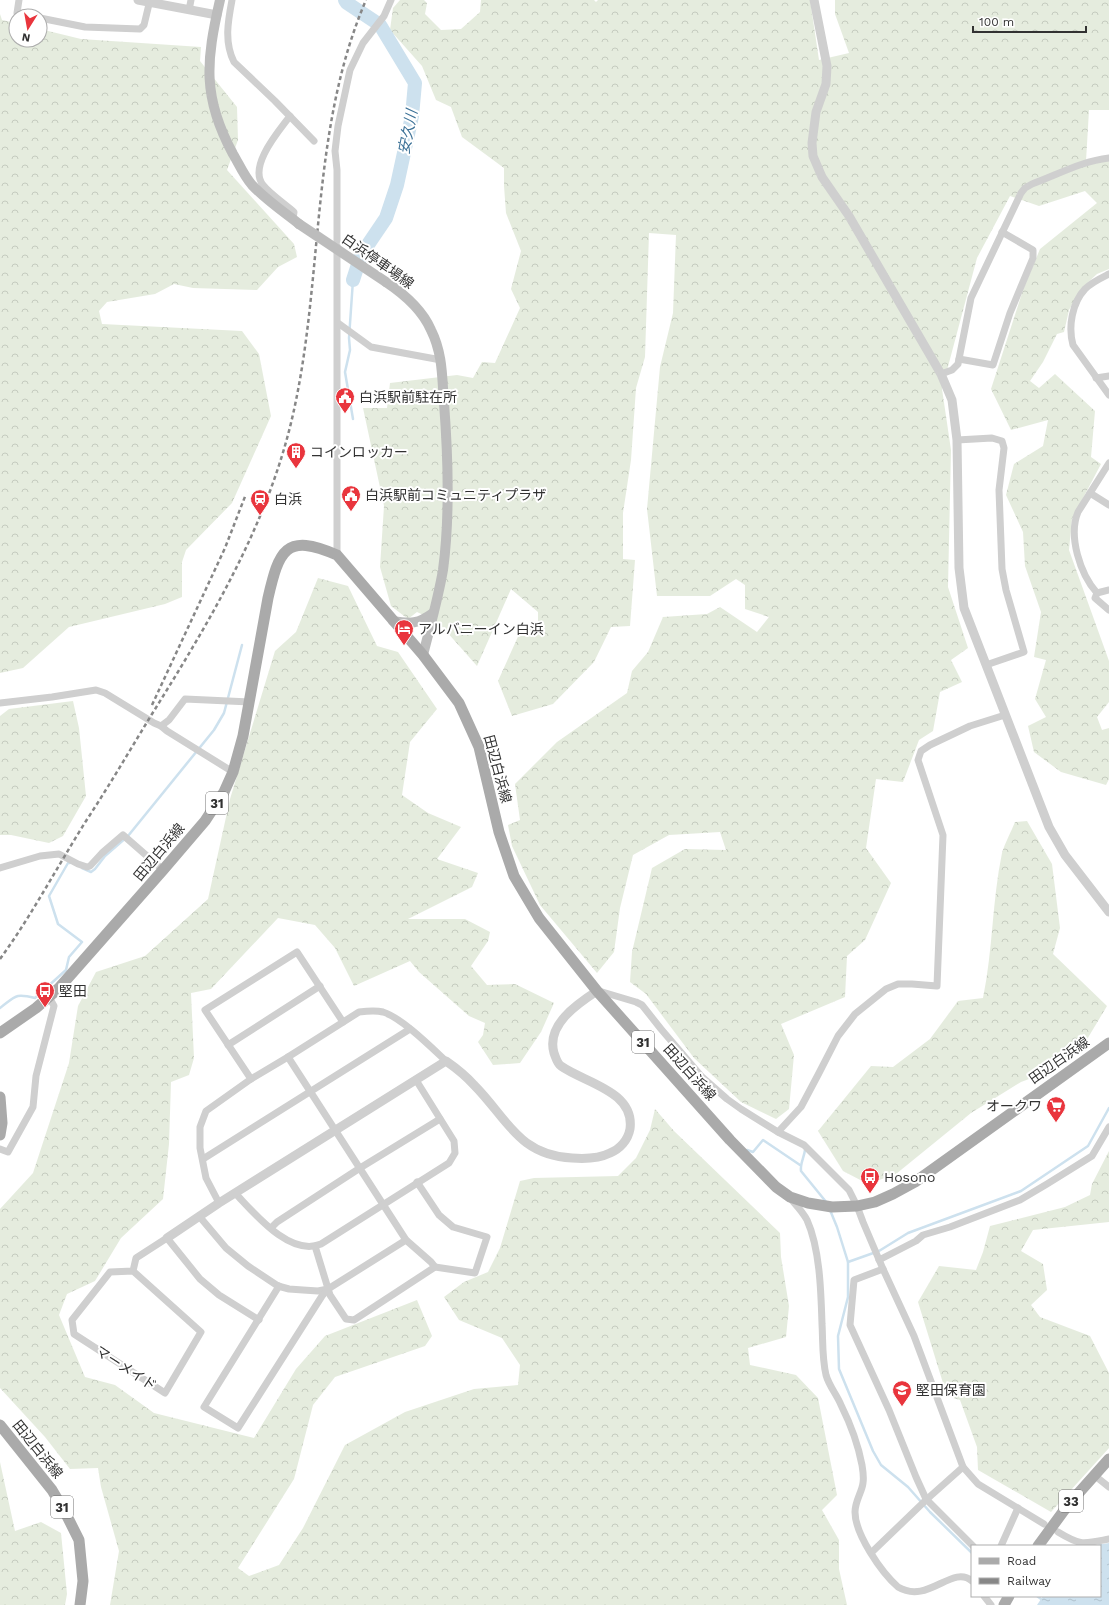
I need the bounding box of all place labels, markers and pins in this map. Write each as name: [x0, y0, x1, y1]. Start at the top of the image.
public building icon: 白浜駅前駐在所: [334, 386, 356, 414]
place label: 白浜駅前駐在所: [359, 389, 457, 405]
building icon: コインロッカー: [285, 441, 307, 469]
place label: コインロッカー: [310, 444, 408, 460]
public building icon: 白浜駅前コミュニティプラザ: [340, 484, 362, 512]
place label: 白浜駅前コミュニティプラザ: [365, 487, 546, 503]
station icon: 白浜: [249, 488, 271, 516]
place label: 白浜: [274, 491, 302, 507]
hotel icon: アルバニーイン白浜: [393, 618, 415, 646]
place label: アルバニーイン白浜: [418, 621, 544, 637]
bus stop icon: 堅田: [34, 980, 56, 1008]
place label: 堅田: [59, 983, 87, 999]
supermarket icon: オークワ: [1045, 1095, 1067, 1123]
place label: オークワ: [986, 1098, 1042, 1114]
bus stop icon: Hosono: [859, 1166, 881, 1194]
place label: Hosono: [884, 1169, 935, 1185]
school or university icon: 堅田保育園: [891, 1379, 913, 1407]
place label: 堅田保育園: [916, 1382, 986, 1398]

